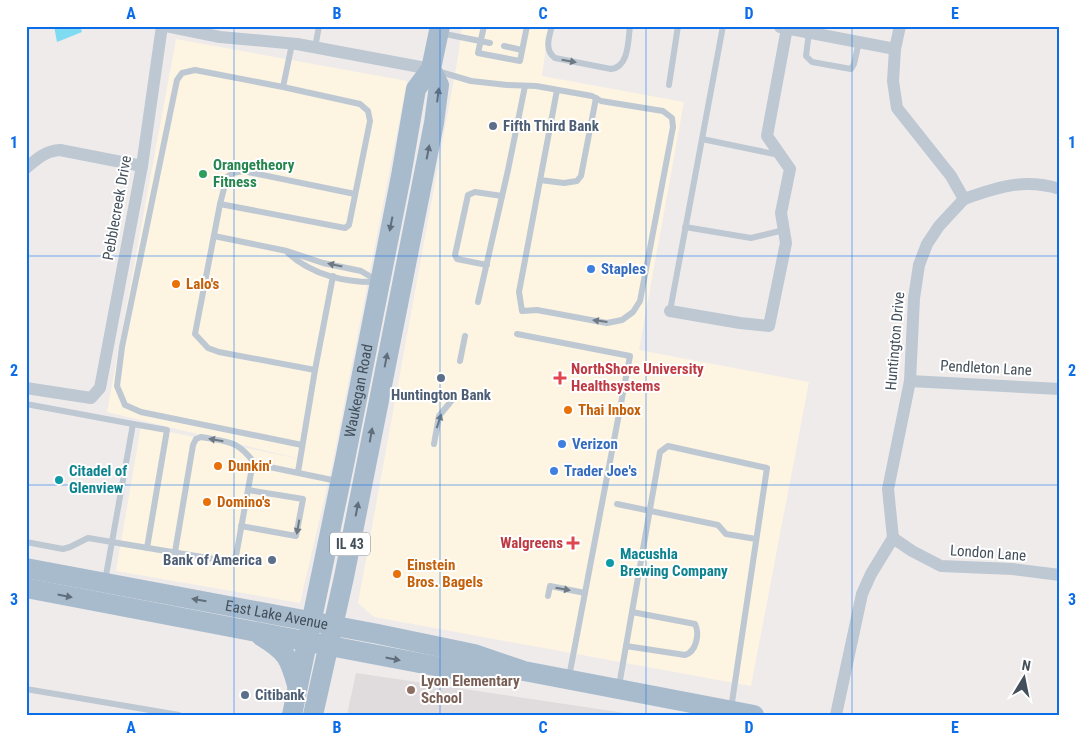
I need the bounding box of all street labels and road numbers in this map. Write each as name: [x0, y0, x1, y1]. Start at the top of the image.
street label: Pebblecreek Drive: [99, 154, 135, 262]
street label: Huntington Drive: [882, 291, 908, 391]
street label: Waukegan Road: [341, 343, 377, 439]
street label: Pendleton Lane: [940, 357, 1032, 379]
road number: IL 43: [330, 532, 370, 556]
street label: London Lane: [949, 541, 1027, 565]
street label: East Lake Avenue: [224, 597, 329, 633]

